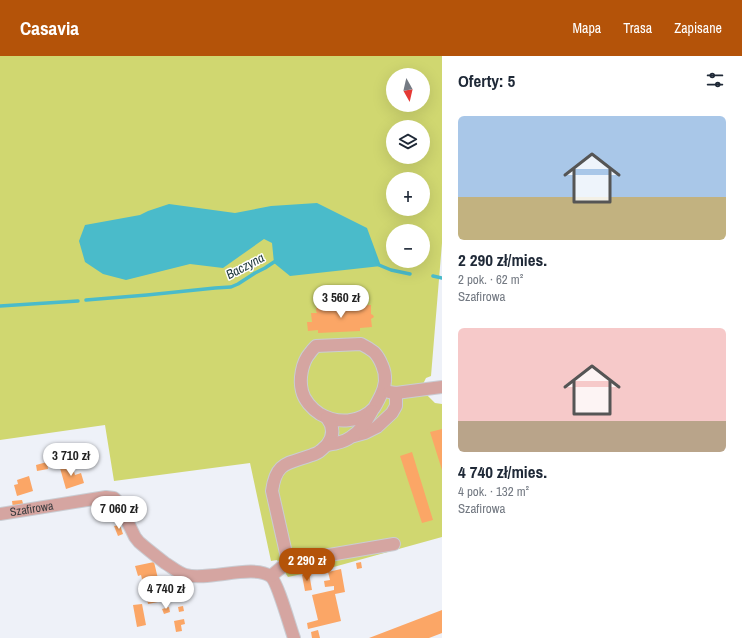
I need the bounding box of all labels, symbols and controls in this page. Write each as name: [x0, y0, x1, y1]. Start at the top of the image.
text: Casavia: [20, 15, 79, 41]
text: Mapa: [572, 19, 601, 37]
text: Trasa: [623, 19, 652, 37]
text: Zapisane: [674, 19, 722, 37]
north arrow: [386, 68, 430, 112]
map controls: [386, 68, 430, 268]
text: Oferty: 5: [458, 69, 515, 92]
icon: filters: [704, 69, 726, 91]
button: layers: [386, 120, 430, 164]
icon: home: [556, 142, 628, 214]
button: +: [386, 172, 430, 216]
button: −: [386, 224, 430, 268]
text: 2 290 zł/mies.: [458, 248, 547, 271]
water label: Baczyna: [223, 249, 267, 283]
text: 2 pok. · 62 m²: [458, 271, 523, 288]
pin: 3 560 zł: [300, 285, 382, 319]
text: Szafirowa: [458, 288, 505, 305]
text: 3 560 zł: [322, 289, 360, 306]
icon: home: [556, 354, 628, 426]
pin: 3 710 zł: [30, 443, 112, 477]
text: 3 710 zł: [52, 447, 90, 464]
text: 4 740 zł/mies.: [458, 460, 547, 483]
text: 4 pok. · 132 m²: [458, 483, 529, 500]
pin: 7 060 zł: [78, 496, 160, 530]
street label: Szafirowa: [9, 497, 55, 520]
text: 7 060 zł: [100, 500, 138, 517]
text: Szafirowa: [458, 500, 505, 517]
pin: 2 290 zł: [266, 548, 348, 582]
text: 2 290 zł: [288, 552, 326, 569]
pin: 4 740 zł: [125, 576, 207, 610]
text: 4 740 zł: [147, 580, 185, 597]

